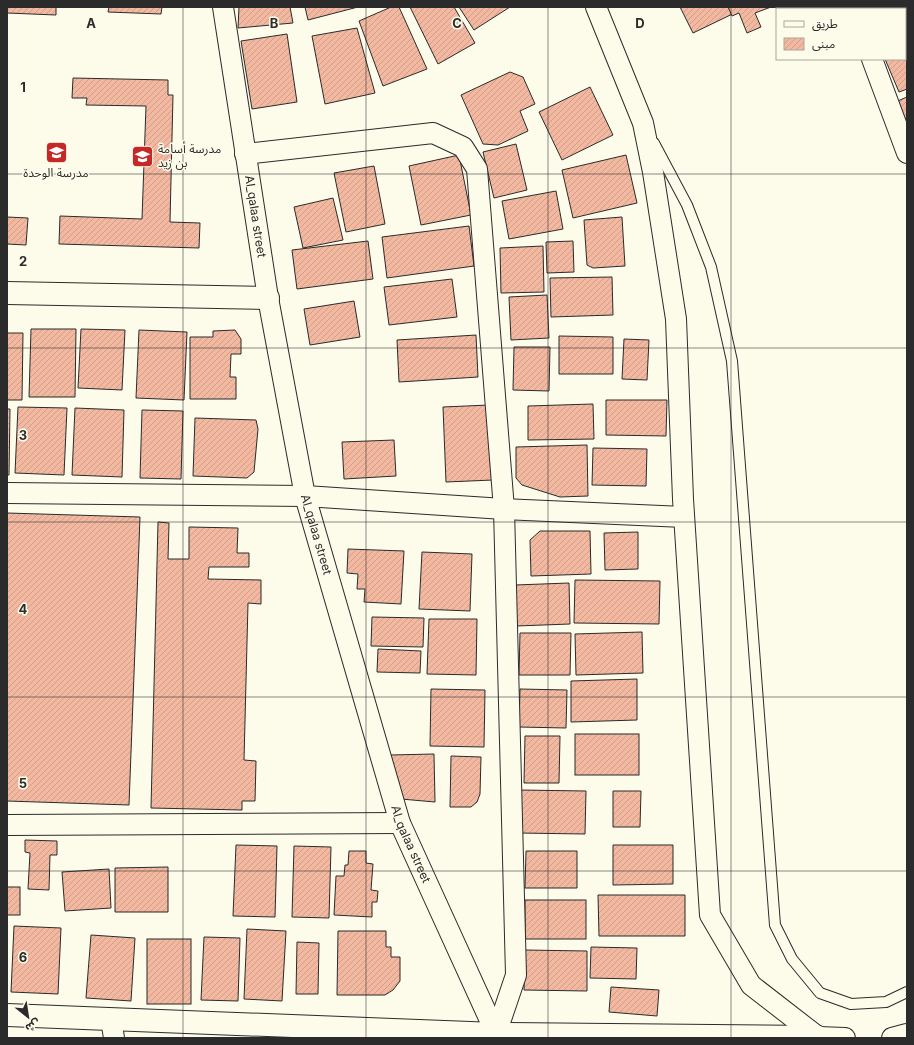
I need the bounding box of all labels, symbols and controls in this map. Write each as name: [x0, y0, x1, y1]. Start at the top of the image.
legend: [776, 8, 906, 60]
text: A: [86, 15, 96, 31]
text: B: [270, 15, 279, 31]
text: C: [452, 15, 462, 31]
text: D: [635, 15, 645, 31]
text: طريق: [812, 16, 838, 32]
text: مبنى: [812, 36, 835, 51]
text: 1: [20, 79, 26, 95]
school or university icon: مدرسة الوحدة: [43, 139, 69, 165]
place label: مدرسة أسامة بن زيد: [158, 141, 221, 170]
school or university icon: مدرسة أسامة بن زيد: [129, 143, 155, 169]
place label: مدرسة الوحدة: [23, 165, 89, 180]
street label: Al_qalaa street: [242, 174, 270, 259]
text: 2: [19, 253, 27, 269]
text: 3: [19, 427, 27, 443]
street label: Al_qalaa street: [298, 492, 335, 576]
text: 4: [19, 601, 28, 617]
text: 5: [19, 775, 27, 791]
street label: Al_qalaa street: [388, 804, 434, 885]
text: 6: [19, 949, 27, 965]
north arrow: [8, 997, 48, 1037]
text: ش: [23, 1016, 43, 1035]

